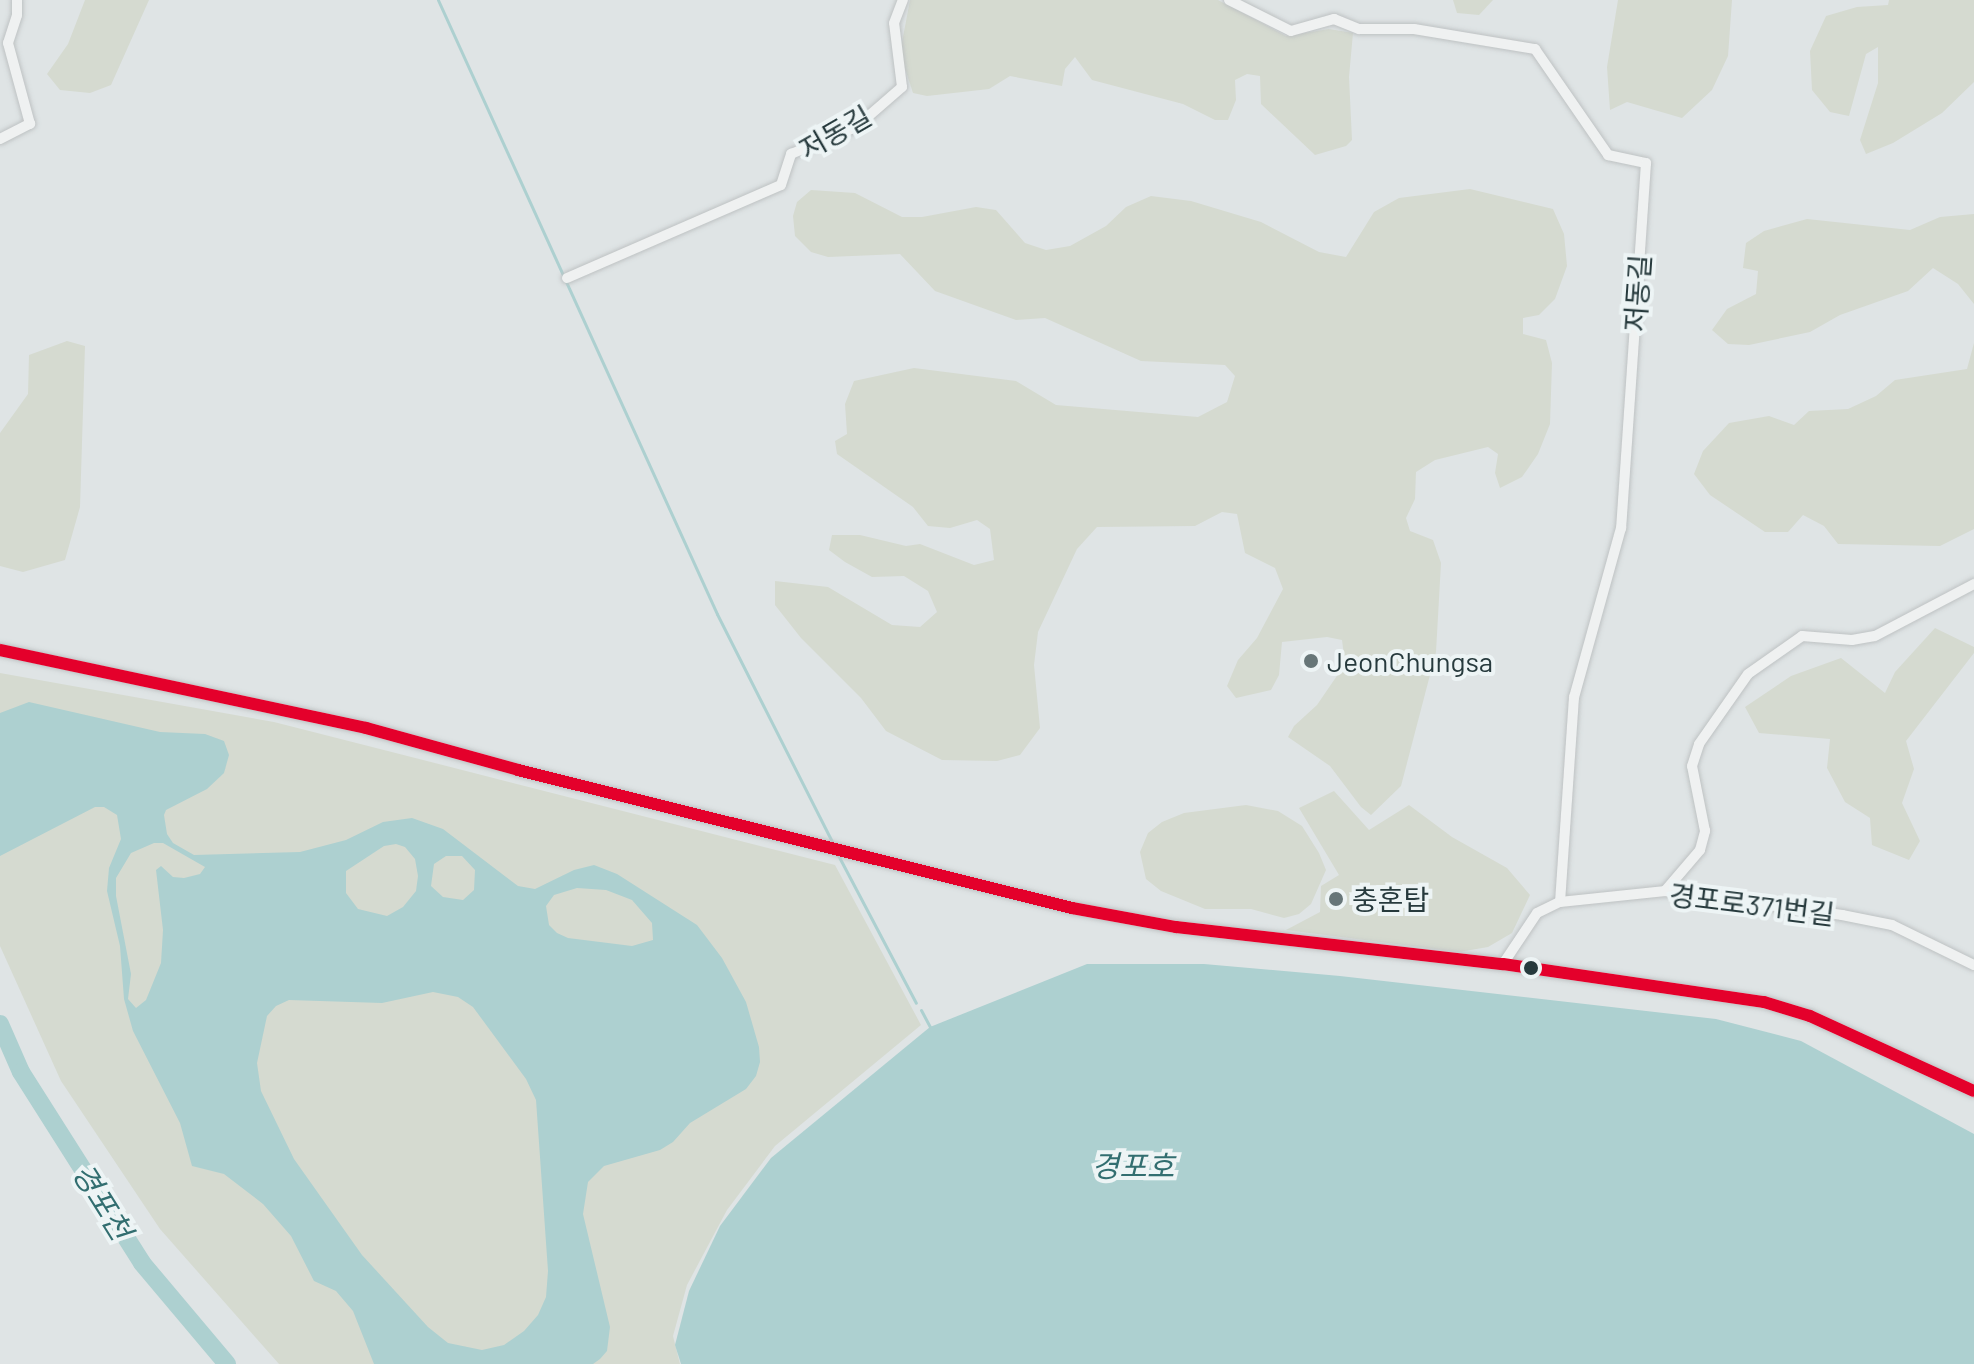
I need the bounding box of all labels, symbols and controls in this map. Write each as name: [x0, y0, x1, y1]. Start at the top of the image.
street label: 저동길: [793, 98, 877, 166]
street label: 저동길: [1618, 253, 1656, 333]
place label: JeonChungsa: [1327, 644, 1493, 678]
marker: JeonChungsa: [1302, 652, 1320, 670]
street label: 경포로371번길: [1667, 877, 1837, 931]
place label: 충혼탑: [1352, 882, 1429, 916]
marker: 충혼탑: [1327, 890, 1345, 908]
unlabelled marker: [1523, 960, 1539, 976]
water label: 경포호: [1092, 1147, 1174, 1183]
water label: 경포천: [66, 1156, 140, 1246]

